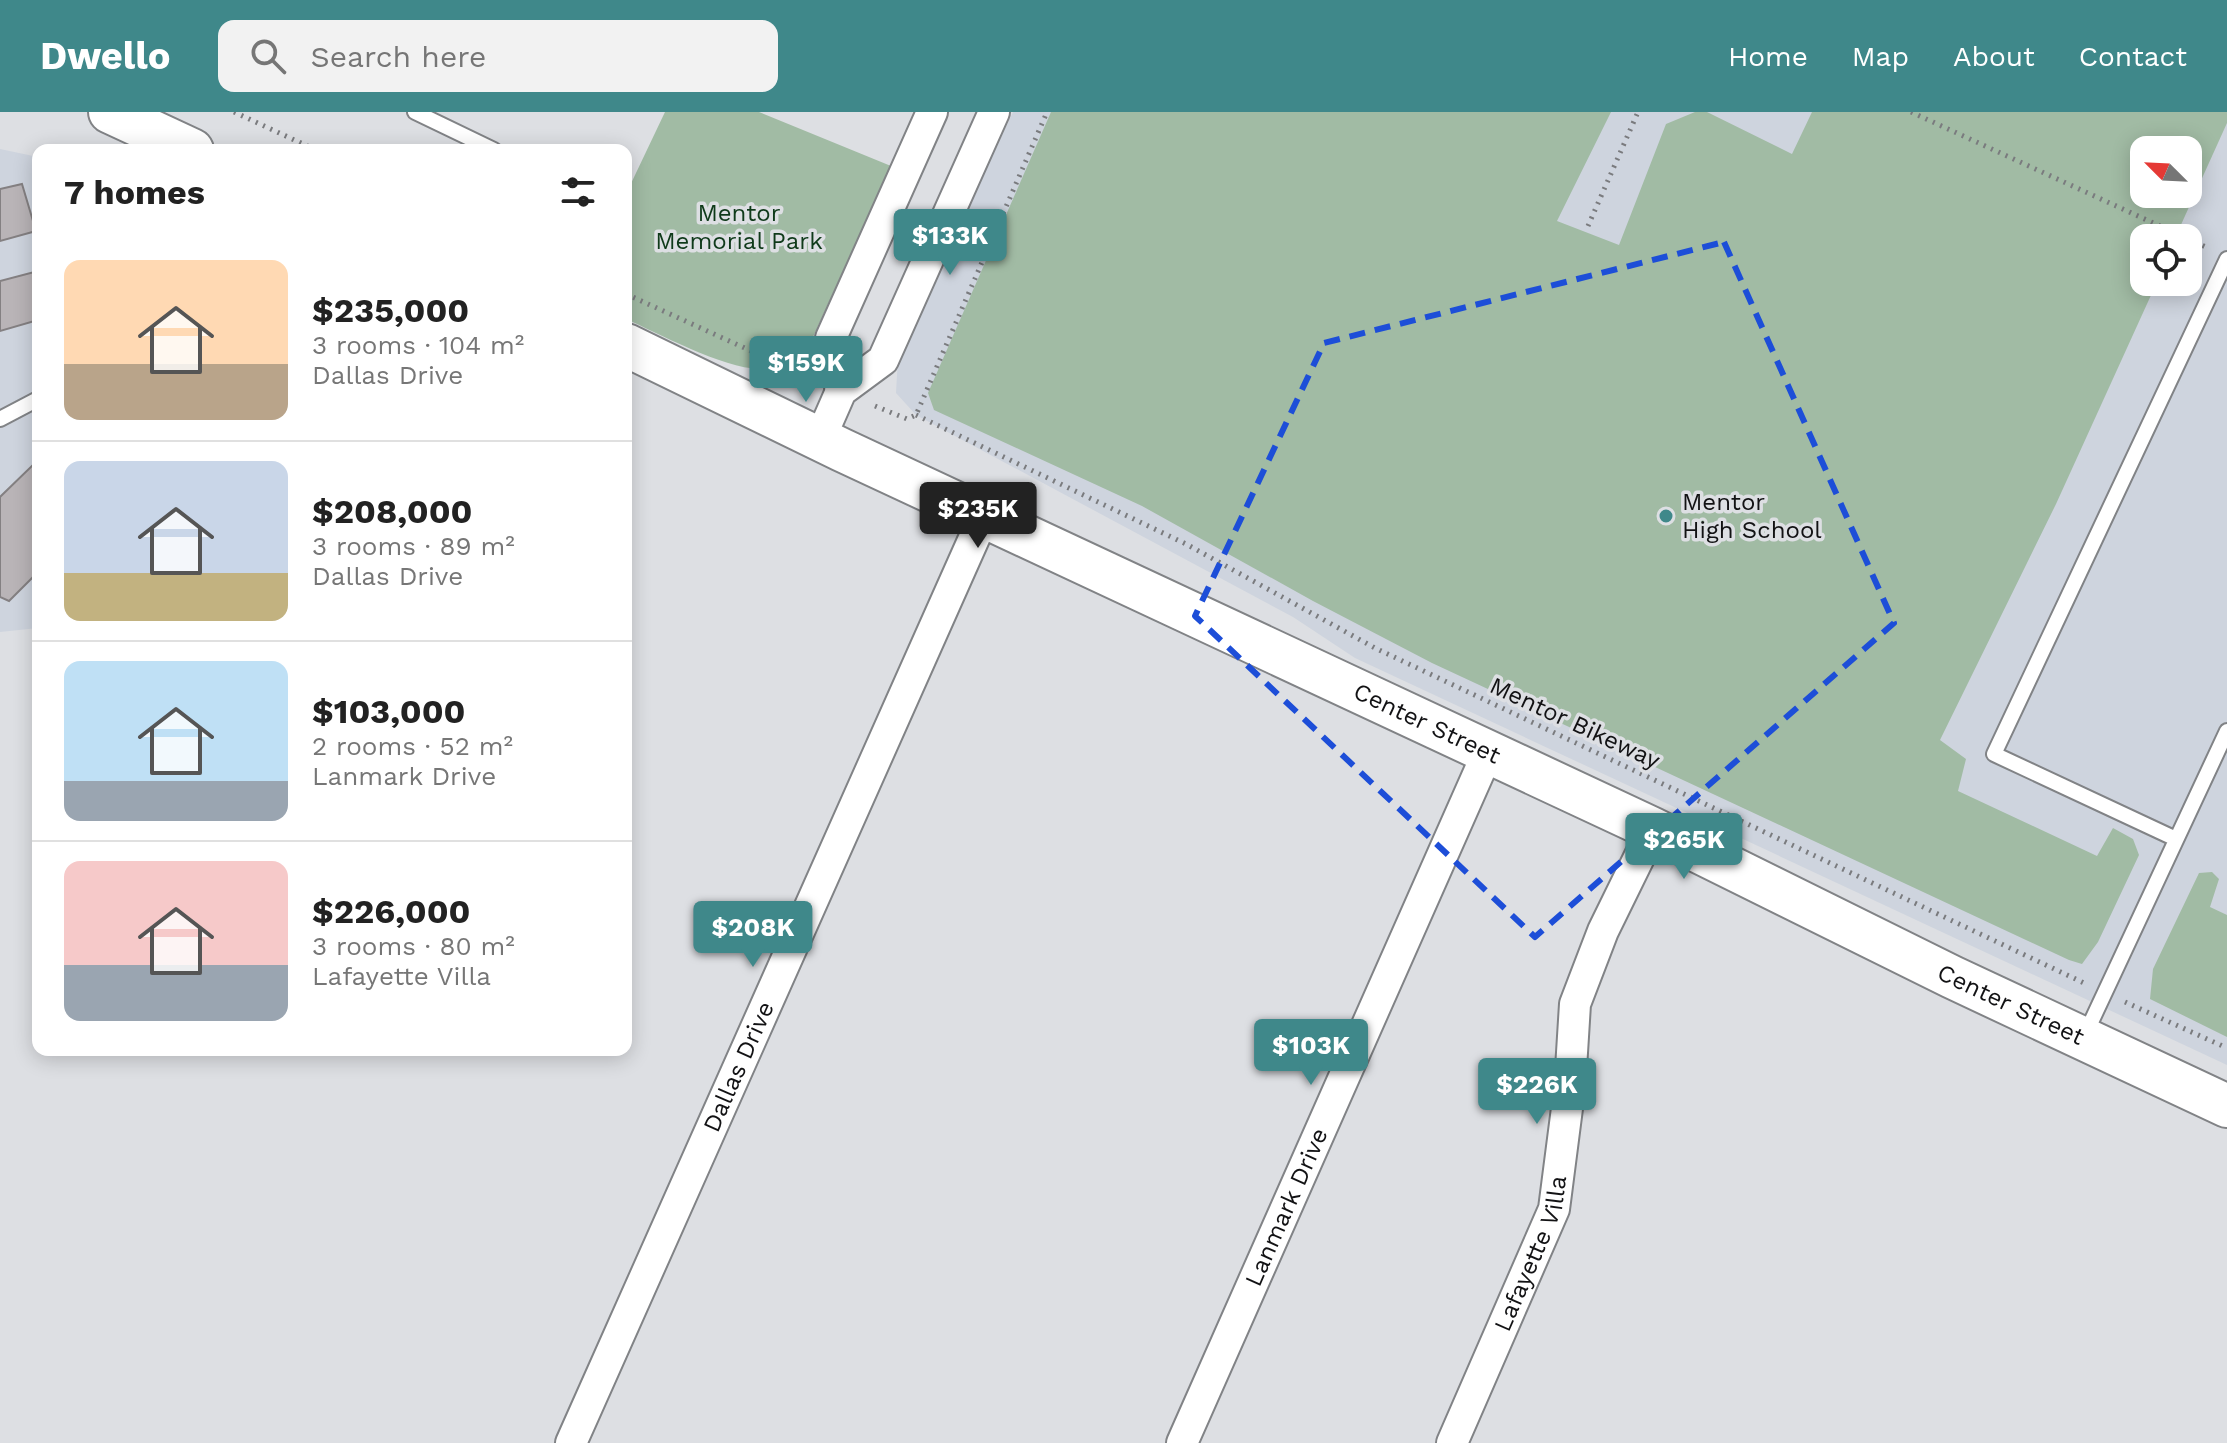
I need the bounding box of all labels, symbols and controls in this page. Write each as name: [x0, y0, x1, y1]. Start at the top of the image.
search box: [218, 20, 778, 92]
text: Dwello: [40, 34, 170, 78]
icon: search: [246, 34, 290, 78]
text: Search here: [310, 39, 486, 74]
text: Home: [1728, 40, 1808, 73]
text: Map: [1852, 40, 1909, 73]
text: About: [1953, 40, 2035, 73]
text: Contact: [2079, 40, 2187, 73]
north arrow: [2130, 136, 2202, 208]
map controls: [2130, 136, 2202, 296]
icon: filters: [556, 170, 600, 214]
text: 7 homes: [64, 172, 205, 212]
park label: Mentor Memorial Park: [655, 199, 823, 255]
pin: $133K: [894, 209, 1006, 277]
text: $133K: [912, 220, 988, 250]
button: locate: [2130, 224, 2202, 296]
text: $235,000: [312, 290, 469, 330]
icon: home: [128, 292, 224, 388]
text: 3 rooms · 104 m²: [312, 330, 524, 360]
pin: $159K: [750, 336, 862, 404]
text: $159K: [767, 347, 845, 377]
text: Dallas Drive: [312, 360, 463, 390]
pin: $235K: [922, 482, 1034, 550]
place label: Mentor High School: [1682, 488, 1822, 544]
text: $208,000: [312, 491, 473, 531]
icon: home: [128, 493, 224, 589]
text: $235K: [938, 493, 1018, 523]
marker: Mentor High School: [1657, 507, 1675, 525]
text: 3 rooms · 89 m²: [312, 531, 515, 561]
text: Dallas Drive: [312, 561, 463, 591]
street label: Mentor Bikeway: [1485, 671, 1665, 775]
street label: Center Street: [1349, 677, 1505, 770]
text: $103,000: [312, 691, 465, 731]
icon: home: [128, 693, 224, 789]
text: 2 rooms · 52 m²: [312, 731, 513, 761]
text: Lanmark Drive: [312, 761, 496, 791]
pin: $265K: [1628, 813, 1740, 881]
text: $265K: [1643, 824, 1725, 854]
text: $226,000: [312, 891, 471, 931]
icon: home: [128, 893, 224, 989]
pin: $208K: [697, 901, 809, 969]
text: $208K: [711, 912, 795, 942]
text: 3 rooms · 80 m²: [312, 931, 515, 961]
street label: Center Street: [1933, 958, 2089, 1051]
text: Lafayette Villa: [312, 961, 491, 991]
street label: Dallas Drive: [697, 997, 780, 1136]
pin: $103K: [1255, 1019, 1367, 1087]
text: $103K: [1272, 1030, 1350, 1060]
pin: $226K: [1481, 1058, 1593, 1126]
text: $226K: [1496, 1069, 1578, 1099]
street label: Lanmark Drive: [1239, 1124, 1334, 1291]
street label: Lafayette Villa: [1488, 1174, 1572, 1336]

